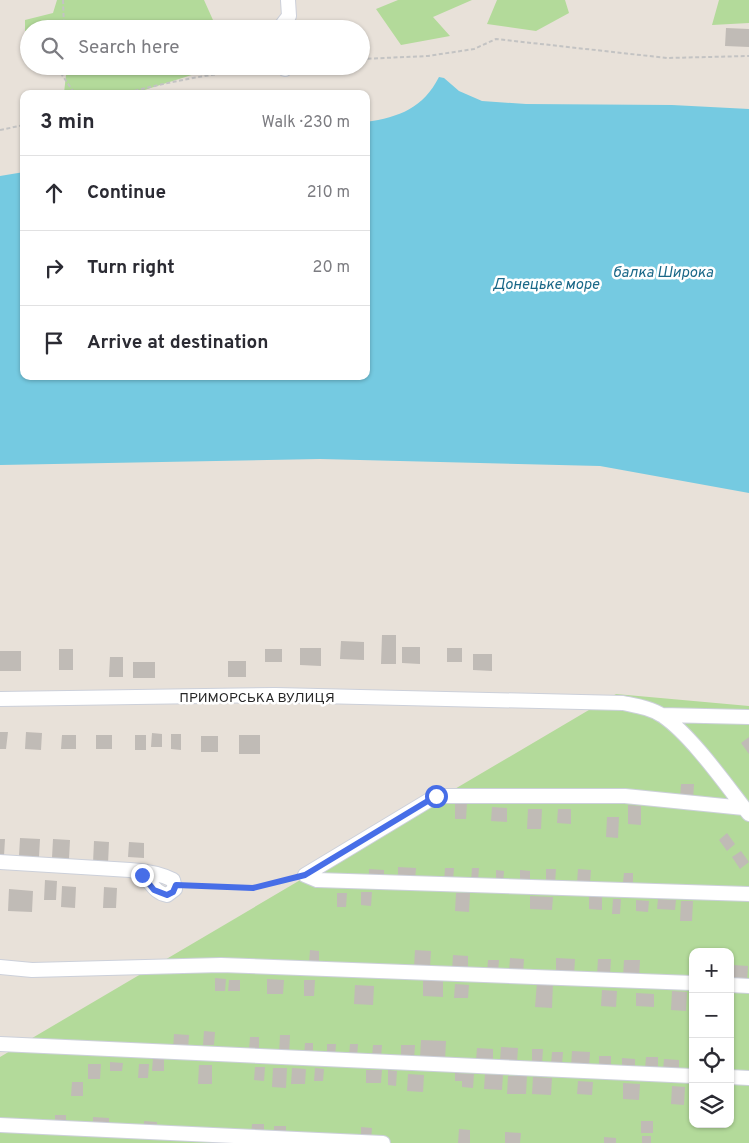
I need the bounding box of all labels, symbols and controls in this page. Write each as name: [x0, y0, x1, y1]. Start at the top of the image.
search box: [20, 20, 370, 75]
icon: search: [38, 34, 66, 62]
text: Search here: [78, 36, 180, 60]
text: 3 min: [40, 109, 95, 136]
text: Walk · 230 m: [261, 113, 350, 133]
icon: ahead: [40, 179, 68, 207]
text: Continue: [87, 181, 166, 205]
text: 210 m: [307, 183, 350, 203]
icon: right: [40, 254, 68, 282]
text: Turn right: [87, 256, 175, 280]
text: 20 m: [313, 258, 350, 278]
water label: балка Широка: [613, 264, 714, 283]
water label: Донецьке море: [493, 276, 599, 295]
icon: arrive: [40, 329, 68, 357]
text: Arrive at destination: [87, 331, 268, 355]
street label: ПРИМОРСЬКА ВУЛИЦЯ: [179, 690, 335, 707]
route start: [425, 785, 448, 808]
route end: [131, 864, 154, 887]
map controls: [689, 948, 734, 1128]
button: +: [689, 948, 734, 993]
button: −: [689, 993, 734, 1038]
button: locate: [689, 1038, 734, 1083]
button: layers: [689, 1083, 734, 1128]

